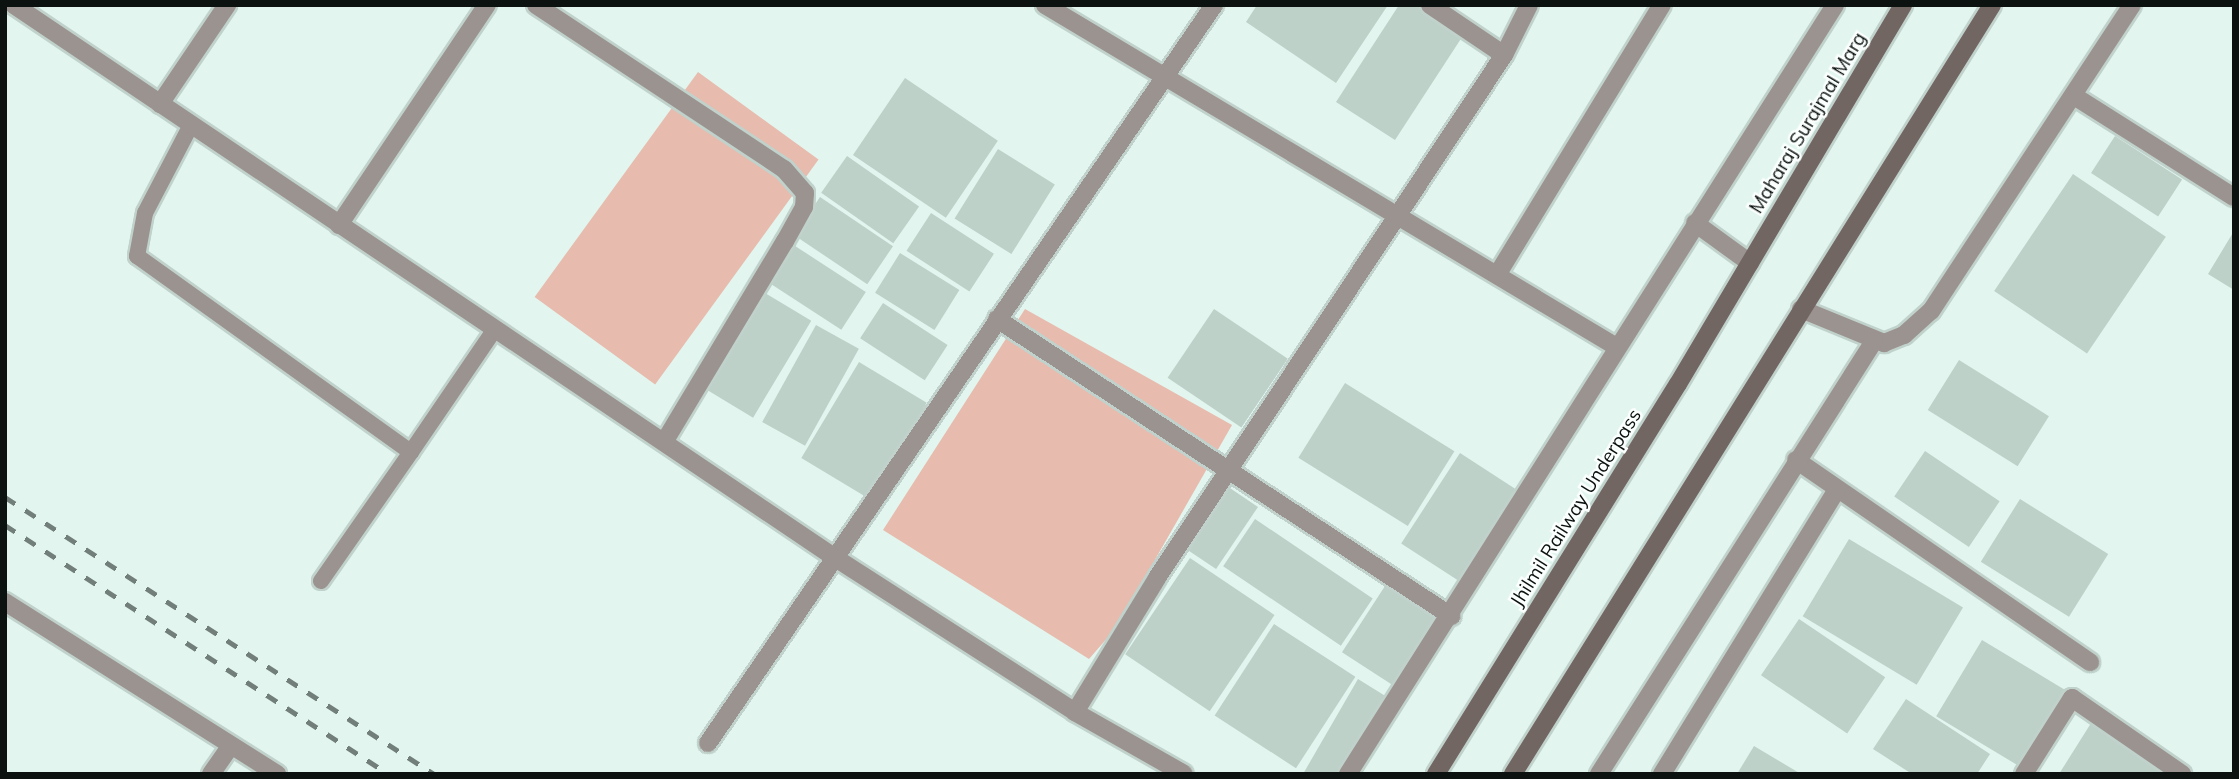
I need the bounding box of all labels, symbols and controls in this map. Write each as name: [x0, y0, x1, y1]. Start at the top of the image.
street label: Maharaj Surajmal Marg: [1745, 28, 1871, 218]
street label: Jhilmil Railway Underpass: [1506, 405, 1646, 611]

